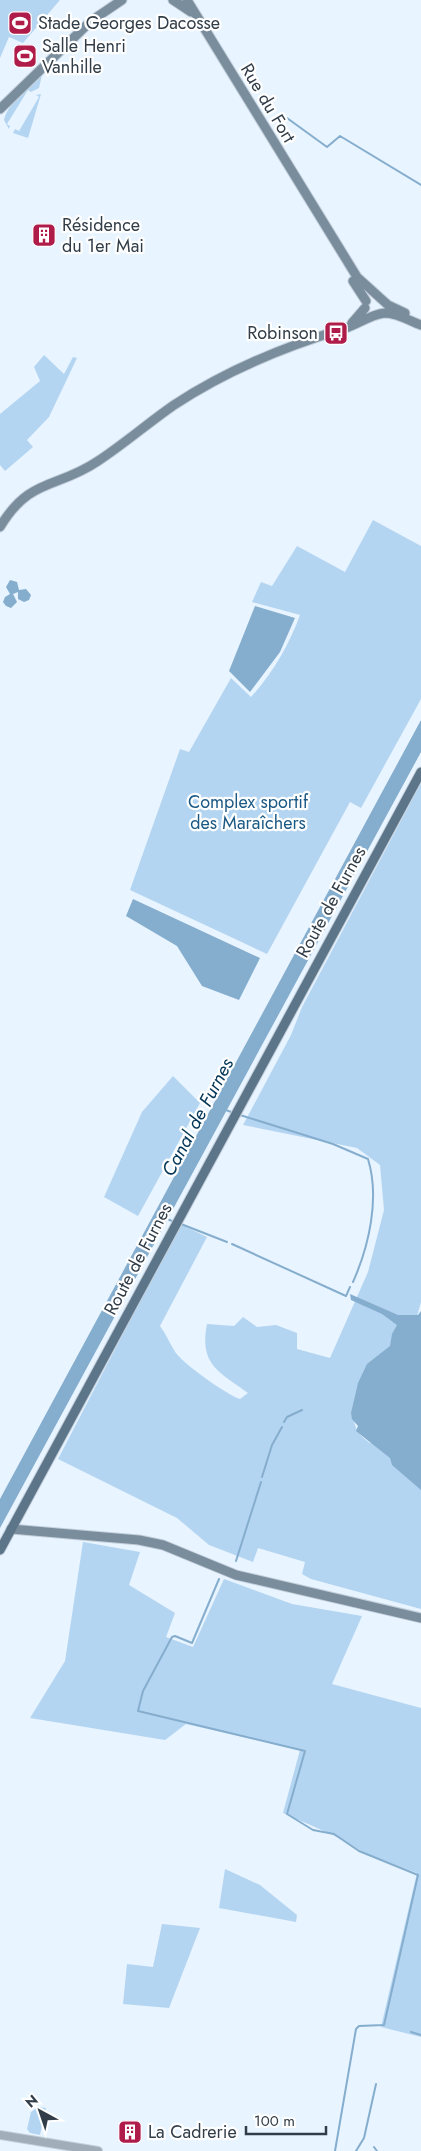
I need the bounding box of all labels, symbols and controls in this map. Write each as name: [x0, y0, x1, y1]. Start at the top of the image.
sports icon: Stade Georges Dacosse: [7, 10, 33, 36]
place label: Stade Georges Dacosse: [38, 10, 220, 36]
place label: Salle Henri Vanhille: [42, 33, 126, 80]
sports icon: Salle Henri Vanhille: [12, 43, 38, 69]
street label: Rue du Fort: [234, 59, 302, 148]
place label: Résidence du 1er Mai: [62, 212, 144, 259]
building icon: Résidence du 1er Mai: [31, 222, 57, 248]
place label: Robinson: [247, 320, 318, 346]
bus stop icon: Robinson: [323, 320, 349, 346]
park label: Complex sportif des Maraîchers: [188, 789, 309, 836]
street label: Route de Furnes: [290, 842, 372, 962]
water label: Canal de Furnes: [155, 1053, 240, 1181]
street label: Route de Furnes: [98, 1198, 178, 1320]
north arrow: [15, 2086, 65, 2136]
text: N: [21, 2090, 42, 2112]
scale bar: [246, 2104, 326, 2136]
text: 100 m: [254, 2110, 295, 2132]
building icon: La Cadrerie: [117, 2119, 143, 2145]
place label: La Cadrerie: [148, 2119, 237, 2145]

